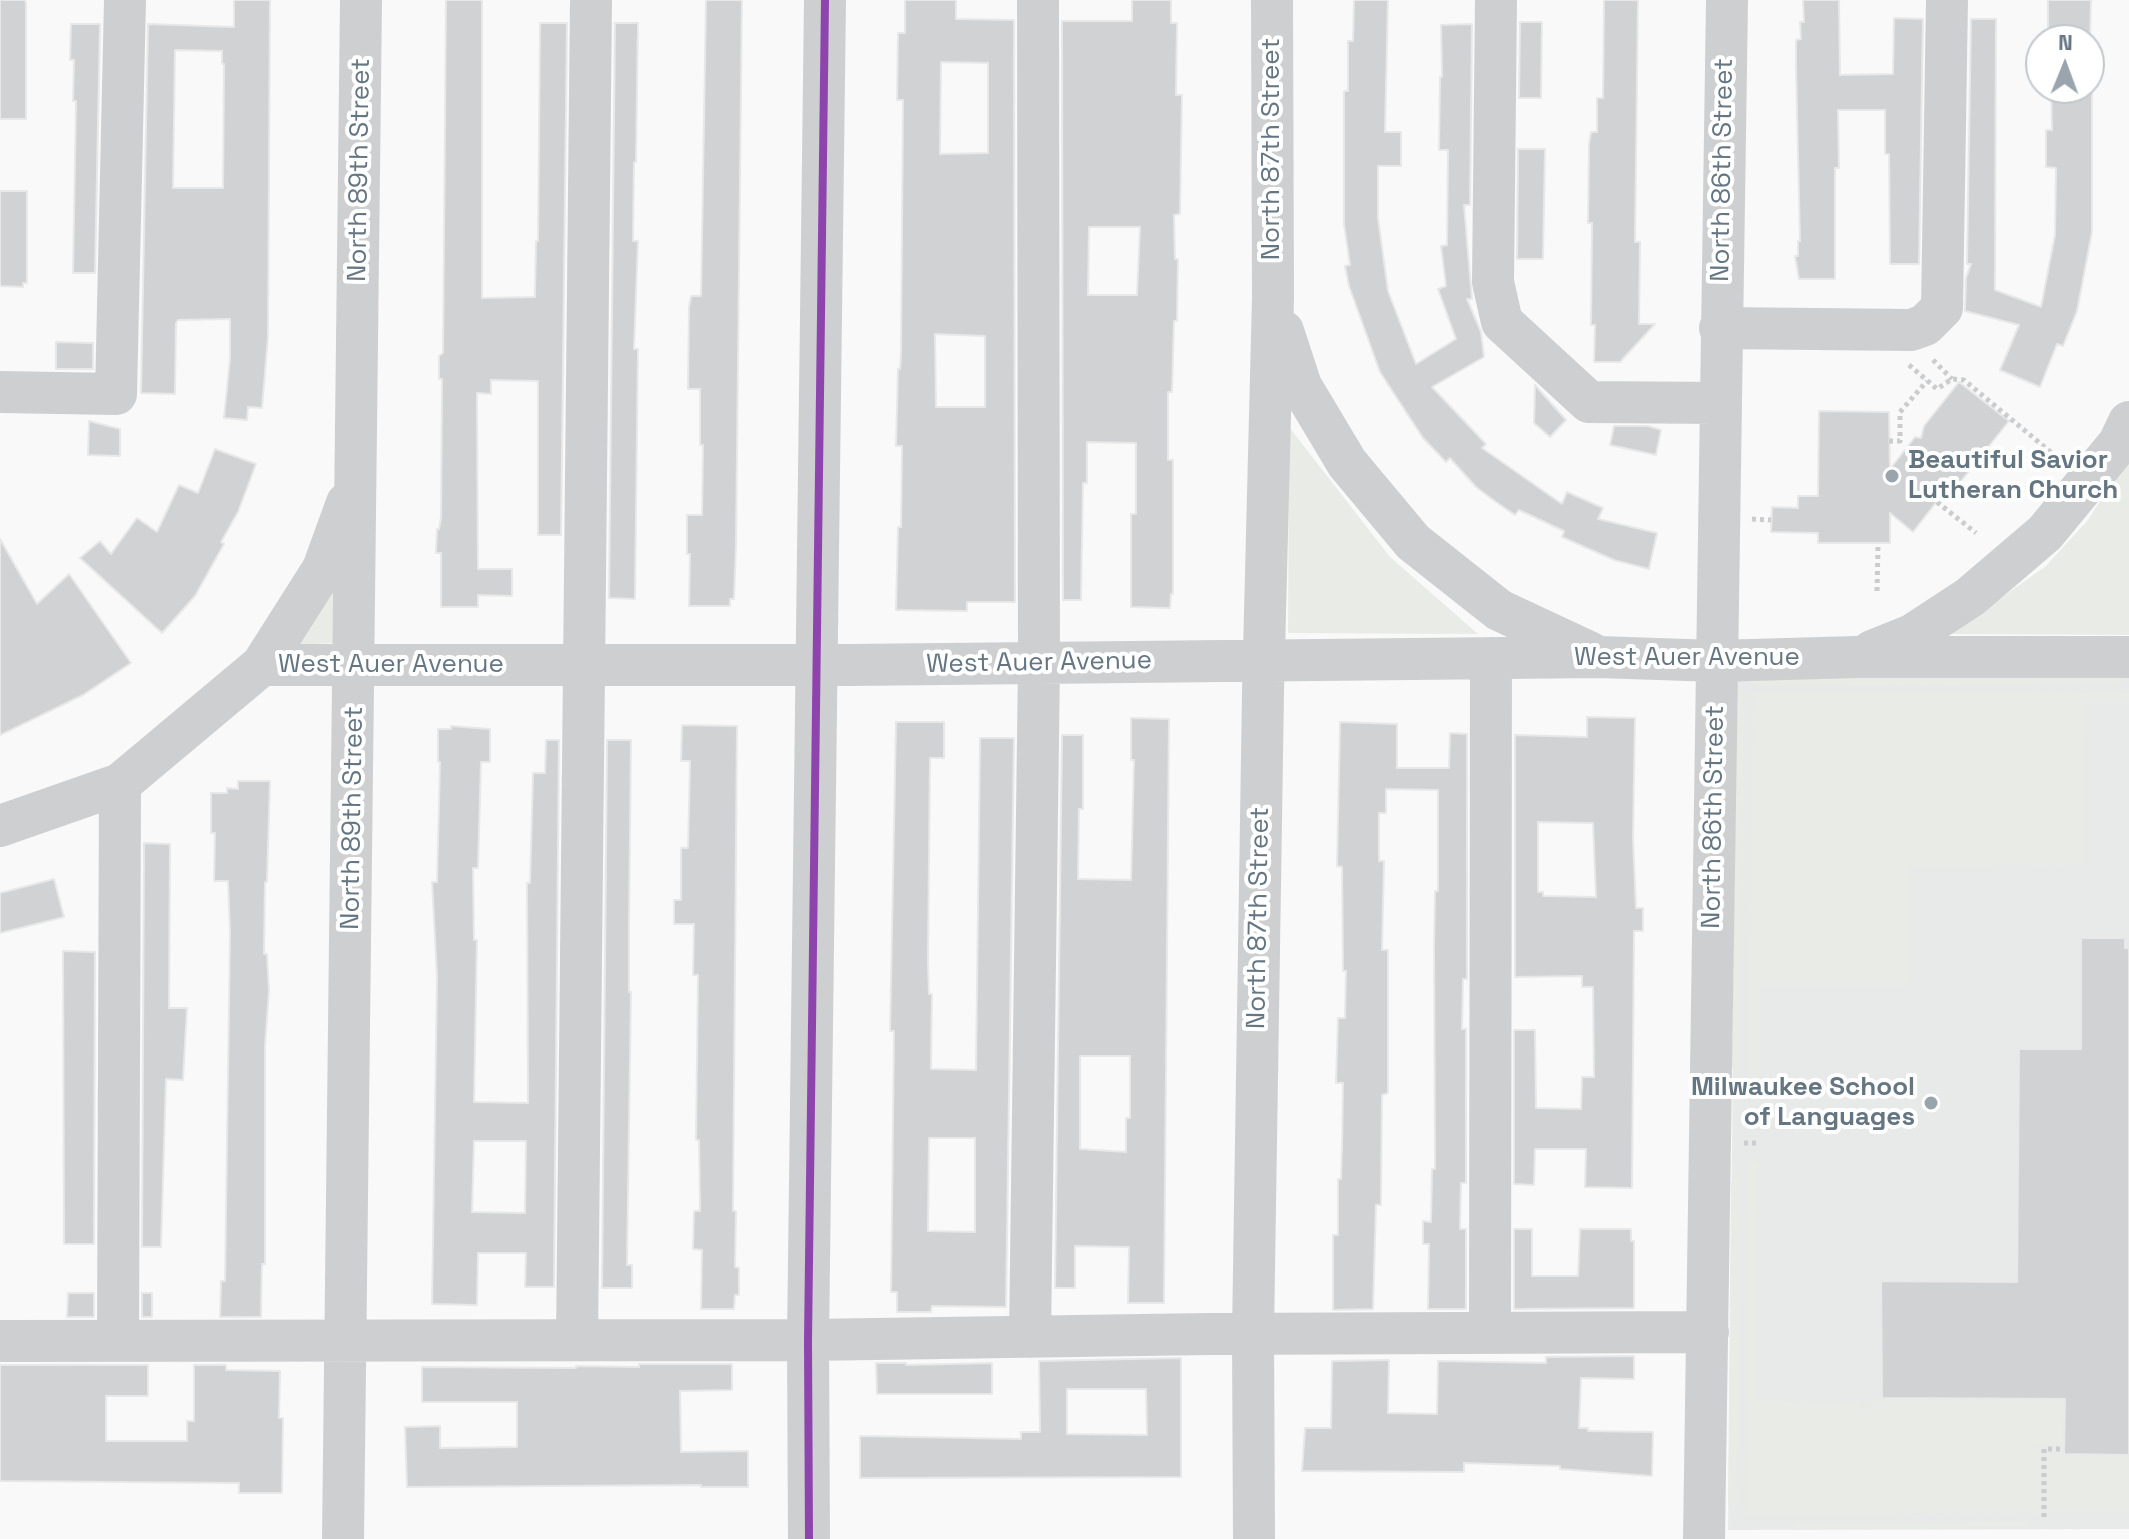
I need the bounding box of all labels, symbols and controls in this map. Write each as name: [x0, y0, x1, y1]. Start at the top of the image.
north arrow: [2025, 24, 2105, 104]
text: N: [2058, 28, 2073, 56]
street label: North 87th Street: [1256, 38, 1288, 260]
street label: North 89th Street: [342, 58, 378, 282]
street label: North 86th Street: [1705, 58, 1741, 282]
place label: Beautiful Savior Lutheran Church: [1908, 445, 2118, 506]
marker: Beautiful Savior Lutheran Church: [1883, 467, 1901, 485]
street label: West Auer Avenue: [1574, 642, 1800, 674]
street label: West Auer Avenue: [926, 645, 1152, 681]
street label: West Auer Avenue: [278, 649, 504, 681]
street label: North 86th Street: [1696, 705, 1732, 929]
street label: North 89th Street: [335, 706, 371, 930]
street label: North 87th Street: [1241, 807, 1277, 1029]
place label: Milwaukee School of Languages: [1691, 1072, 1915, 1134]
marker: Milwaukee School of Languages: [1922, 1094, 1940, 1112]

